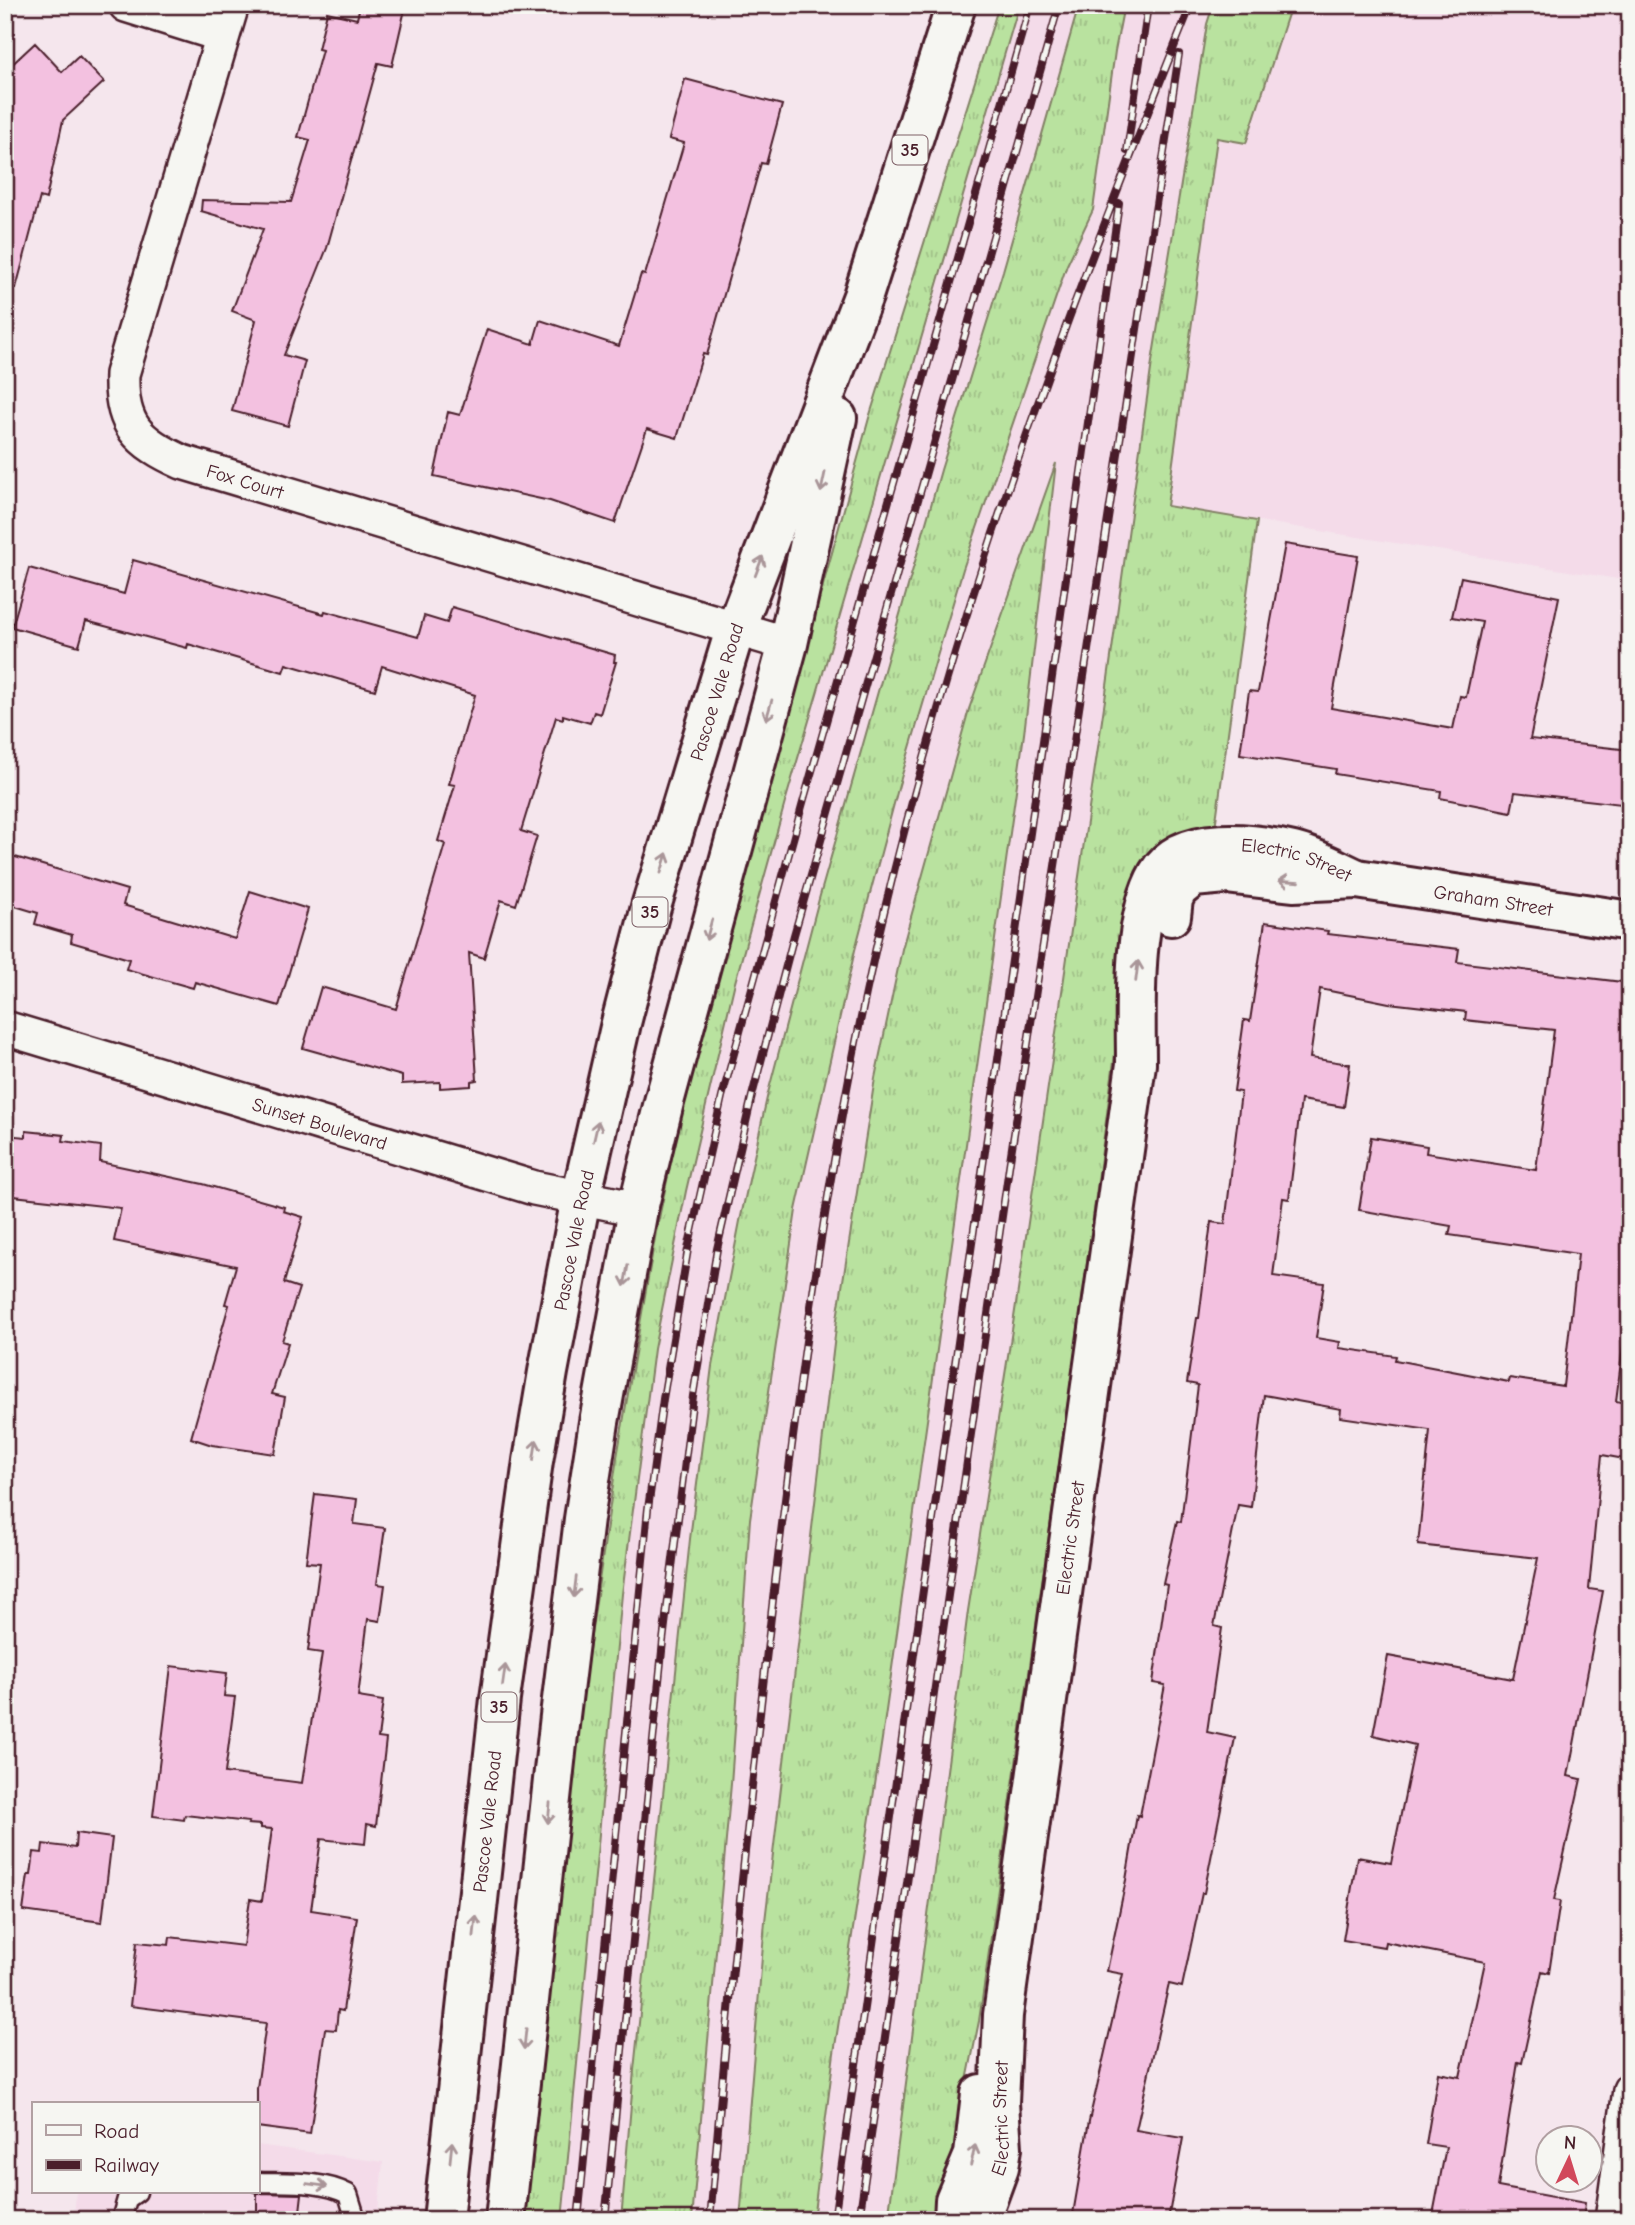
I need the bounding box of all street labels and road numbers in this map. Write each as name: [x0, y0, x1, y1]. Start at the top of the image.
road number: 35: [892, 135, 928, 164]
street label: Fox Court: [204, 460, 287, 504]
street label: Pascoe Vale Road: [686, 620, 749, 764]
street label: Electric Street: [1240, 834, 1355, 887]
street label: Graham Street: [1432, 881, 1555, 921]
road number: 35: [632, 897, 668, 926]
street label: Sunset Boulevard: [250, 1093, 390, 1155]
street label: Pascoe Vale Road: [550, 1168, 599, 1312]
street label: Electric Street: [1052, 1479, 1090, 1596]
road number: 35: [482, 1692, 516, 1722]
street label: Pascoe Vale Road: [469, 1749, 506, 1894]
street label: Electric Street: [987, 2060, 1014, 2179]

